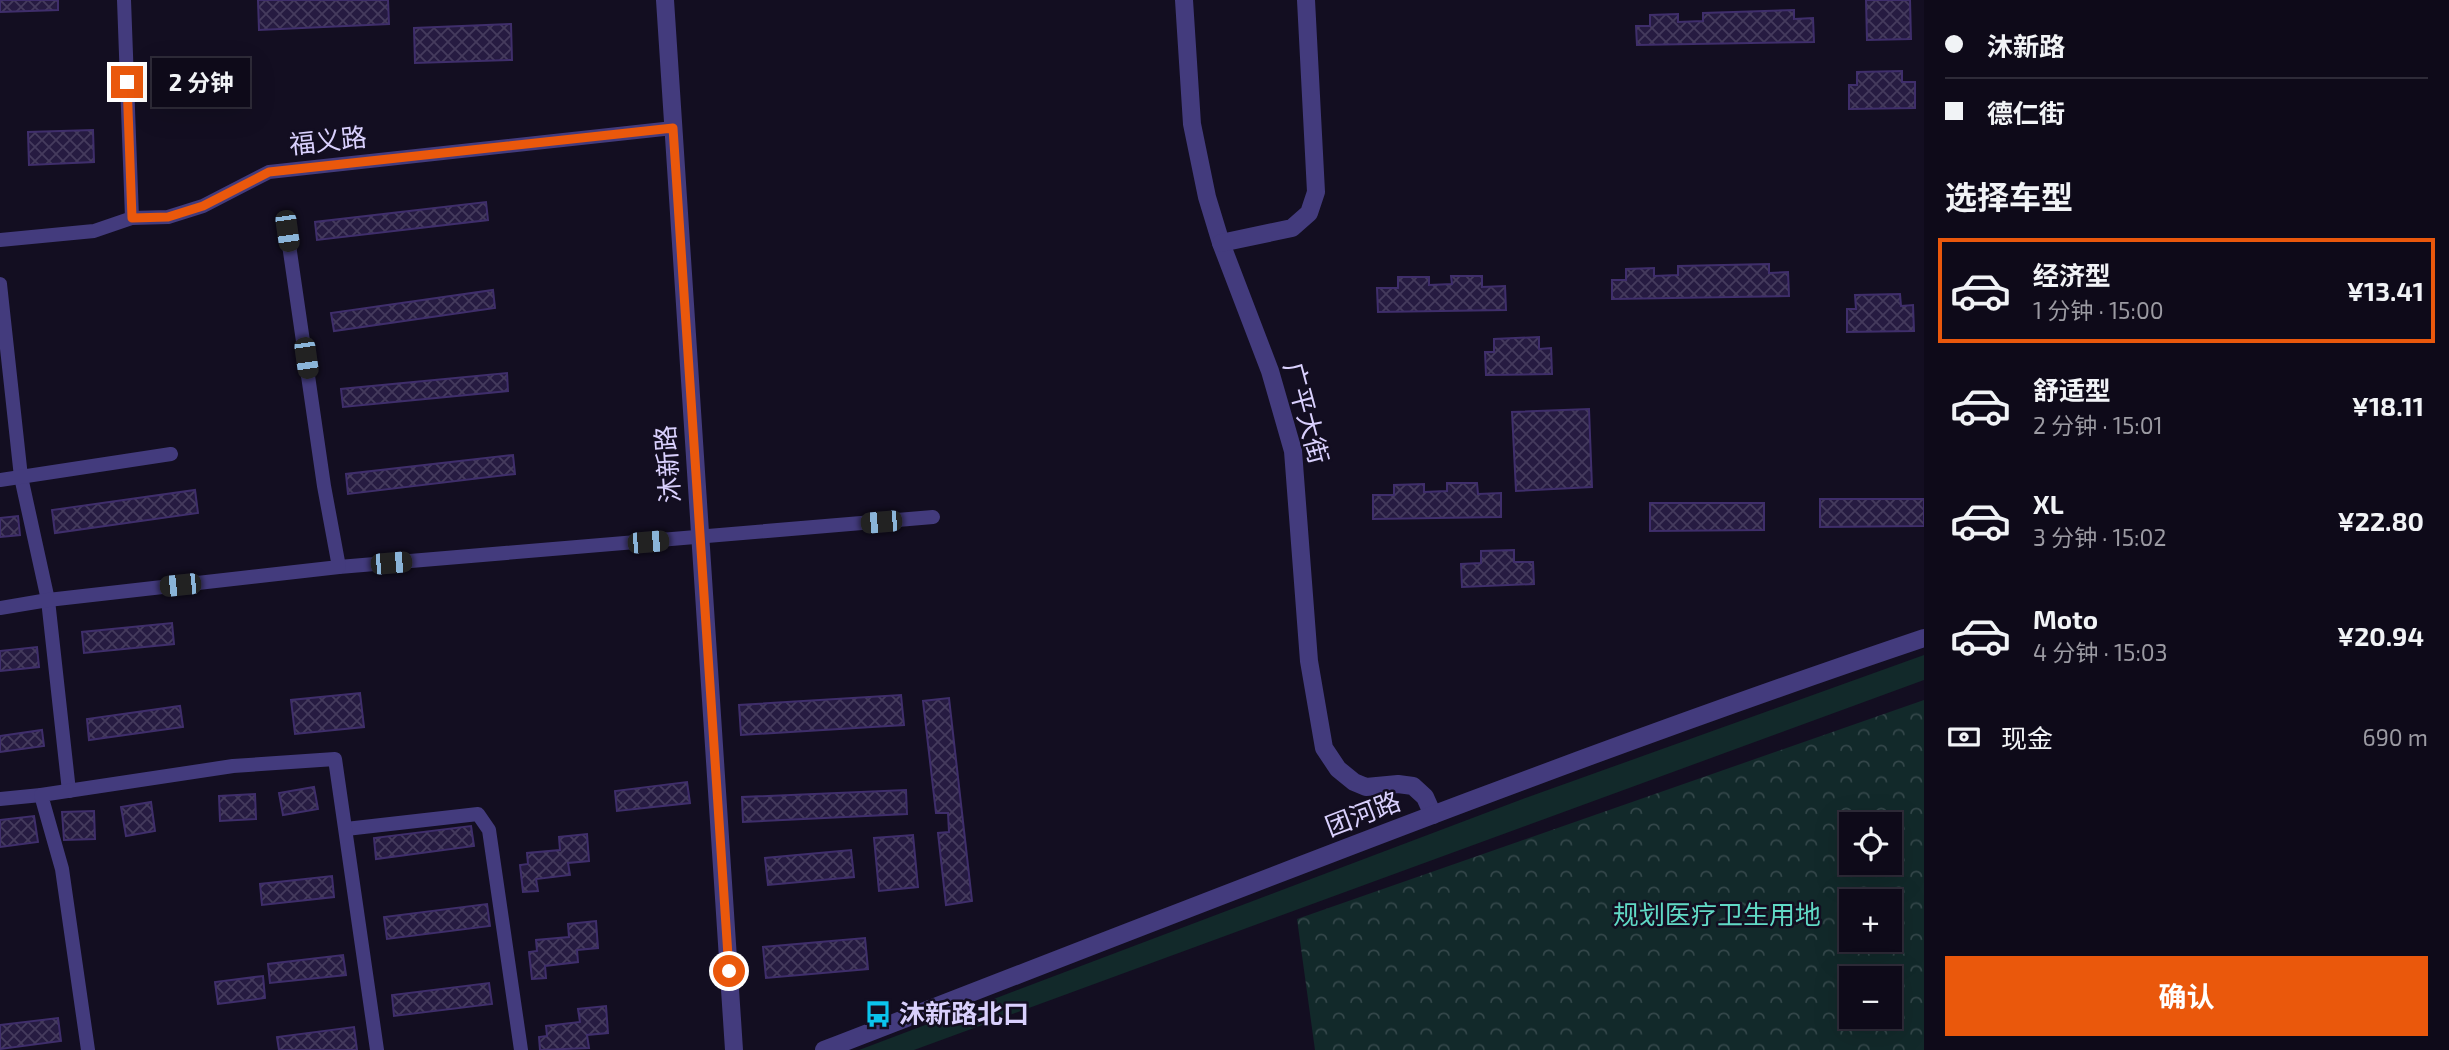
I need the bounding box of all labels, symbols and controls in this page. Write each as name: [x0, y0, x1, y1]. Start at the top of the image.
text: 沐新路: [1987, 30, 2065, 61]
callout: 2 分钟: [152, 57, 249, 106]
route end: [111, 66, 143, 98]
text: 2 分钟: [169, 68, 233, 96]
text: 德仁街: [1987, 97, 2065, 128]
street label: 福义路: [287, 120, 368, 159]
text: 选择车型: [1945, 177, 2073, 215]
car: [274, 209, 301, 253]
icon: car: [1949, 259, 2012, 322]
text: 经济型: [2033, 259, 2111, 290]
text: ¥13.41: [2347, 275, 2424, 306]
text: 1 分钟 · 15:00: [2033, 296, 2164, 324]
car: [293, 336, 320, 380]
street label: 广平大街: [1279, 358, 1336, 467]
icon: car: [1949, 374, 2012, 437]
text: 舒适型: [2033, 374, 2111, 405]
text: ¥18.11: [2352, 390, 2424, 421]
text: 2 分钟 · 15:01: [2033, 411, 2163, 439]
street label: 沐新路: [648, 424, 685, 504]
text: XL: [2033, 488, 2064, 519]
icon: car: [1949, 489, 2012, 552]
text: ¥22.80: [2338, 505, 2424, 536]
car: [860, 510, 903, 534]
text: 3 分钟 · 15:02: [2033, 523, 2166, 551]
car: [627, 530, 670, 554]
car: [370, 551, 413, 575]
car: [159, 572, 202, 598]
text: Moto: [2033, 603, 2098, 634]
icon: car: [1949, 604, 2012, 667]
text: ¥20.94: [2337, 620, 2424, 651]
text: 4 分钟 · 15:03: [2033, 638, 2168, 666]
icon: cash: [1945, 718, 1983, 756]
text: 现金: [2001, 722, 2053, 753]
text: 690 m: [2363, 723, 2428, 751]
street label: 团河路: [1320, 784, 1404, 841]
map controls: [1839, 812, 1902, 1029]
button: locate: [1839, 812, 1902, 875]
button: +: [1839, 889, 1902, 952]
park label: 规划医疗卫生用地: [1613, 898, 1821, 929]
route start: [713, 955, 745, 987]
button: 确认: [1945, 956, 2428, 1036]
button: −: [1839, 966, 1902, 1029]
place label: 沐新路北口: [899, 997, 1029, 1028]
bus stop icon: 沐新路北口: [863, 999, 893, 1029]

